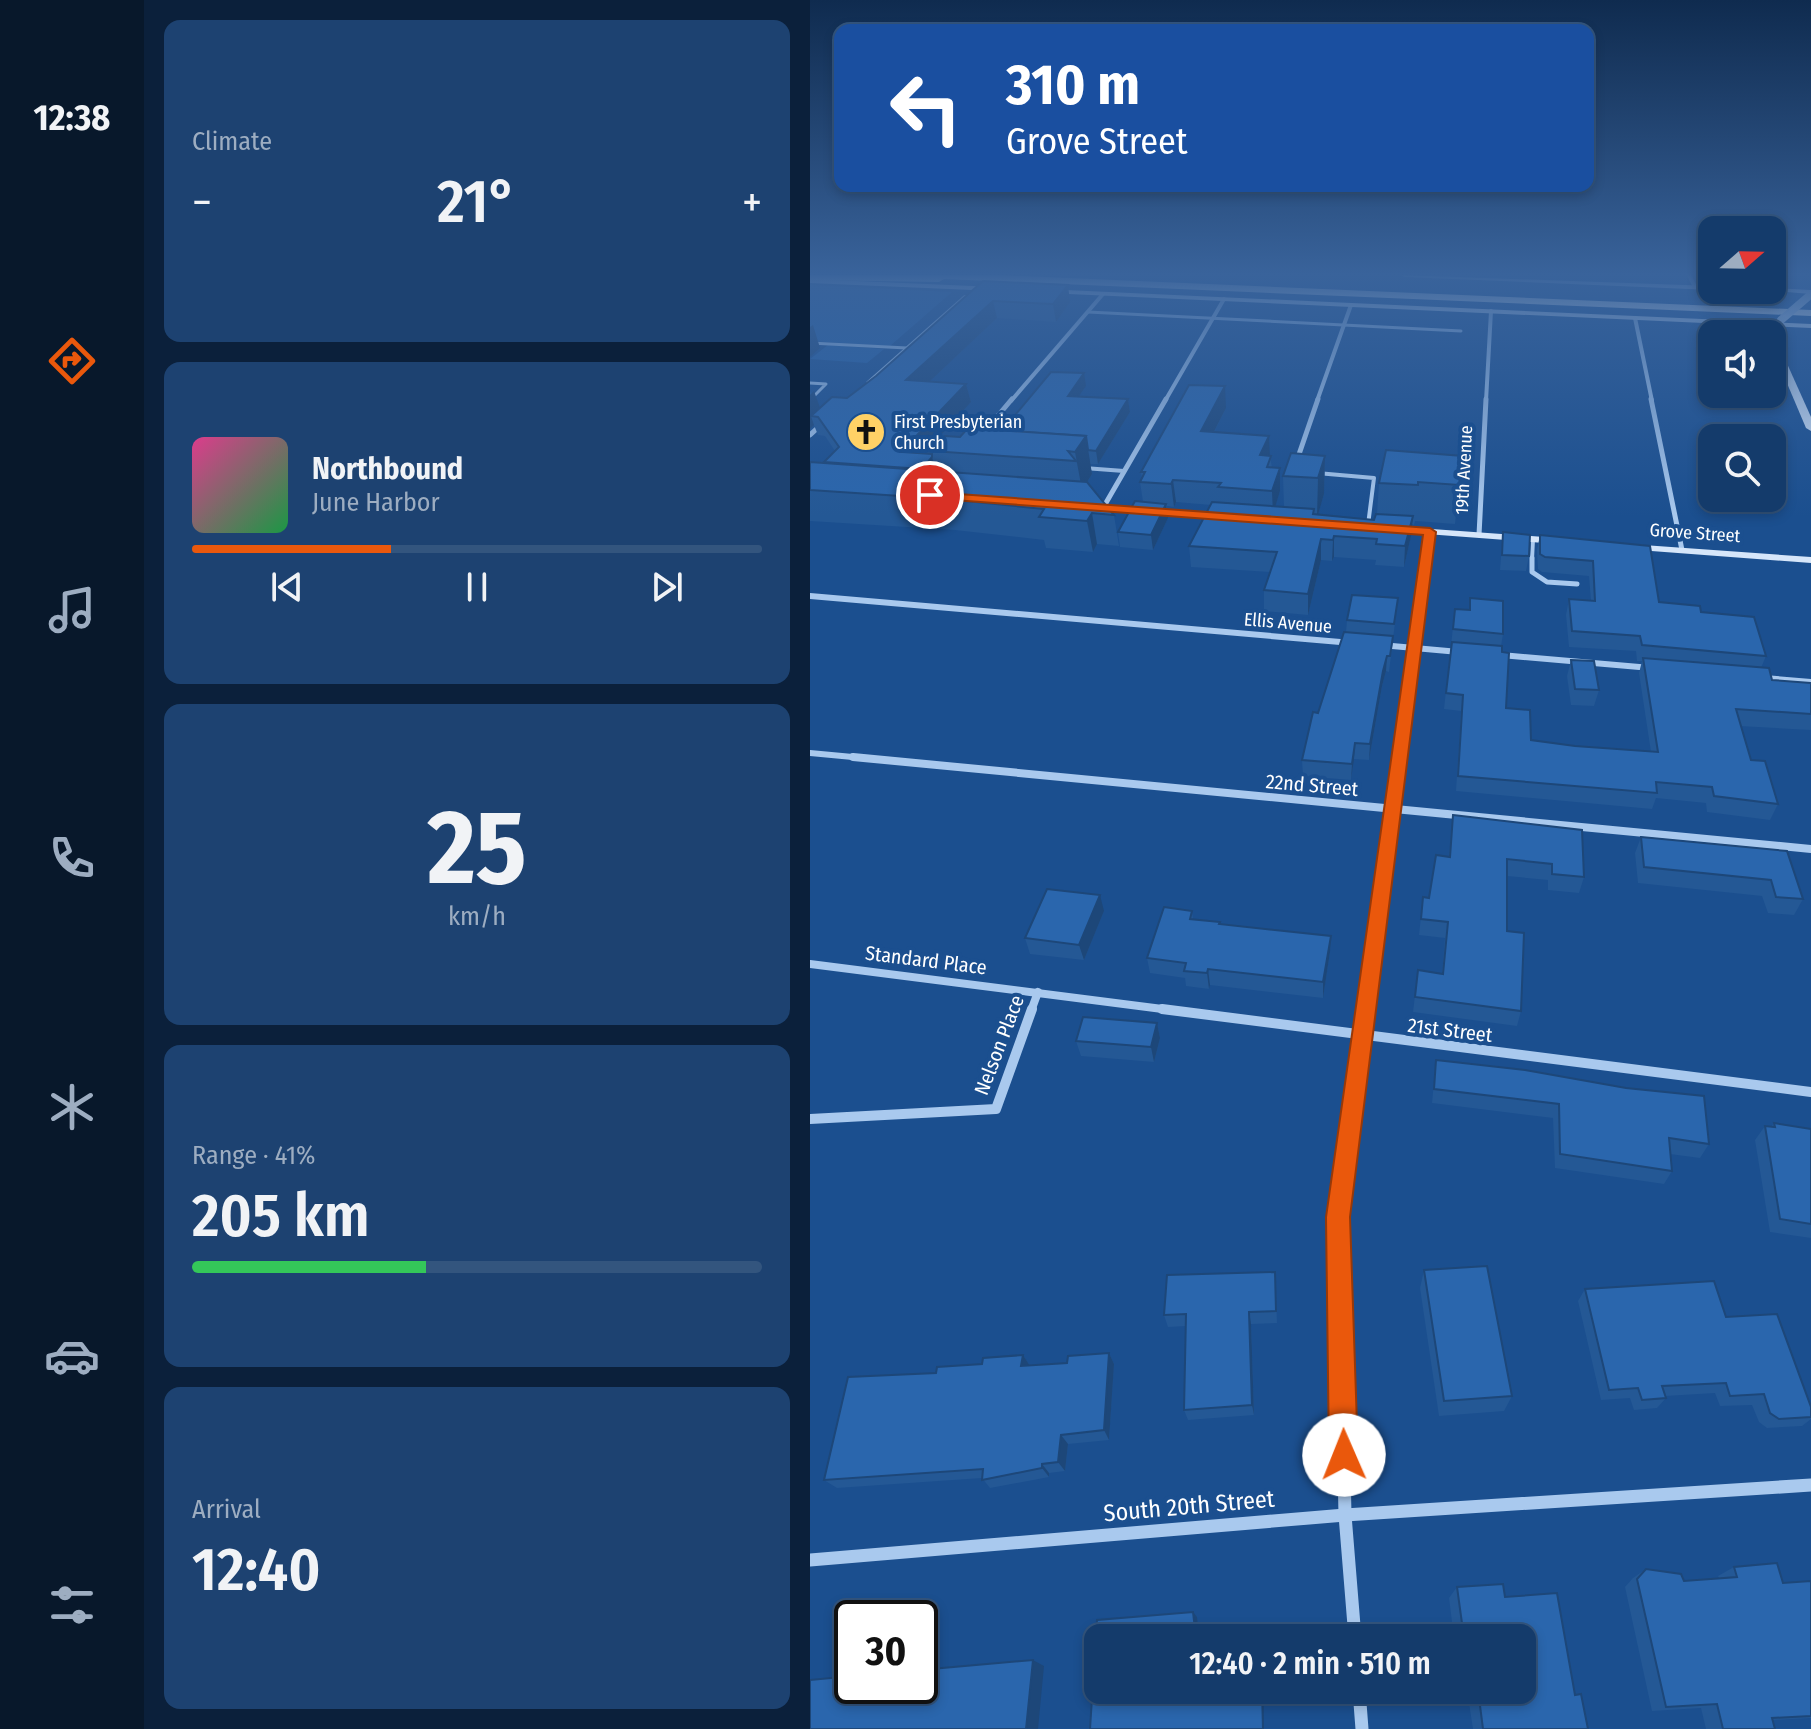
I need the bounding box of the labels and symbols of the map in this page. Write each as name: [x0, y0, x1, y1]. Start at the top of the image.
north arrow: [1698, 216, 1786, 304]
church icon: First Presbyterian Church: [845, 411, 887, 453]
place label: First Presbyterian Church: [894, 411, 1022, 454]
street label: 19th Avenue: [1451, 425, 1477, 515]
pin: [896, 461, 964, 529]
street label: Grove Street: [1649, 519, 1741, 547]
street label: Ellis Avenue: [1243, 608, 1333, 638]
street label: 22nd Street: [1265, 769, 1360, 801]
street label: Standard Place: [864, 941, 988, 979]
street label: Nelson Place: [969, 992, 1029, 1098]
street label: 21st Street: [1406, 1013, 1494, 1047]
position arrow: [1302, 1413, 1386, 1497]
street label: South 20th Street: [1102, 1485, 1276, 1527]
speed limit sign: 30: [834, 1600, 938, 1704]

